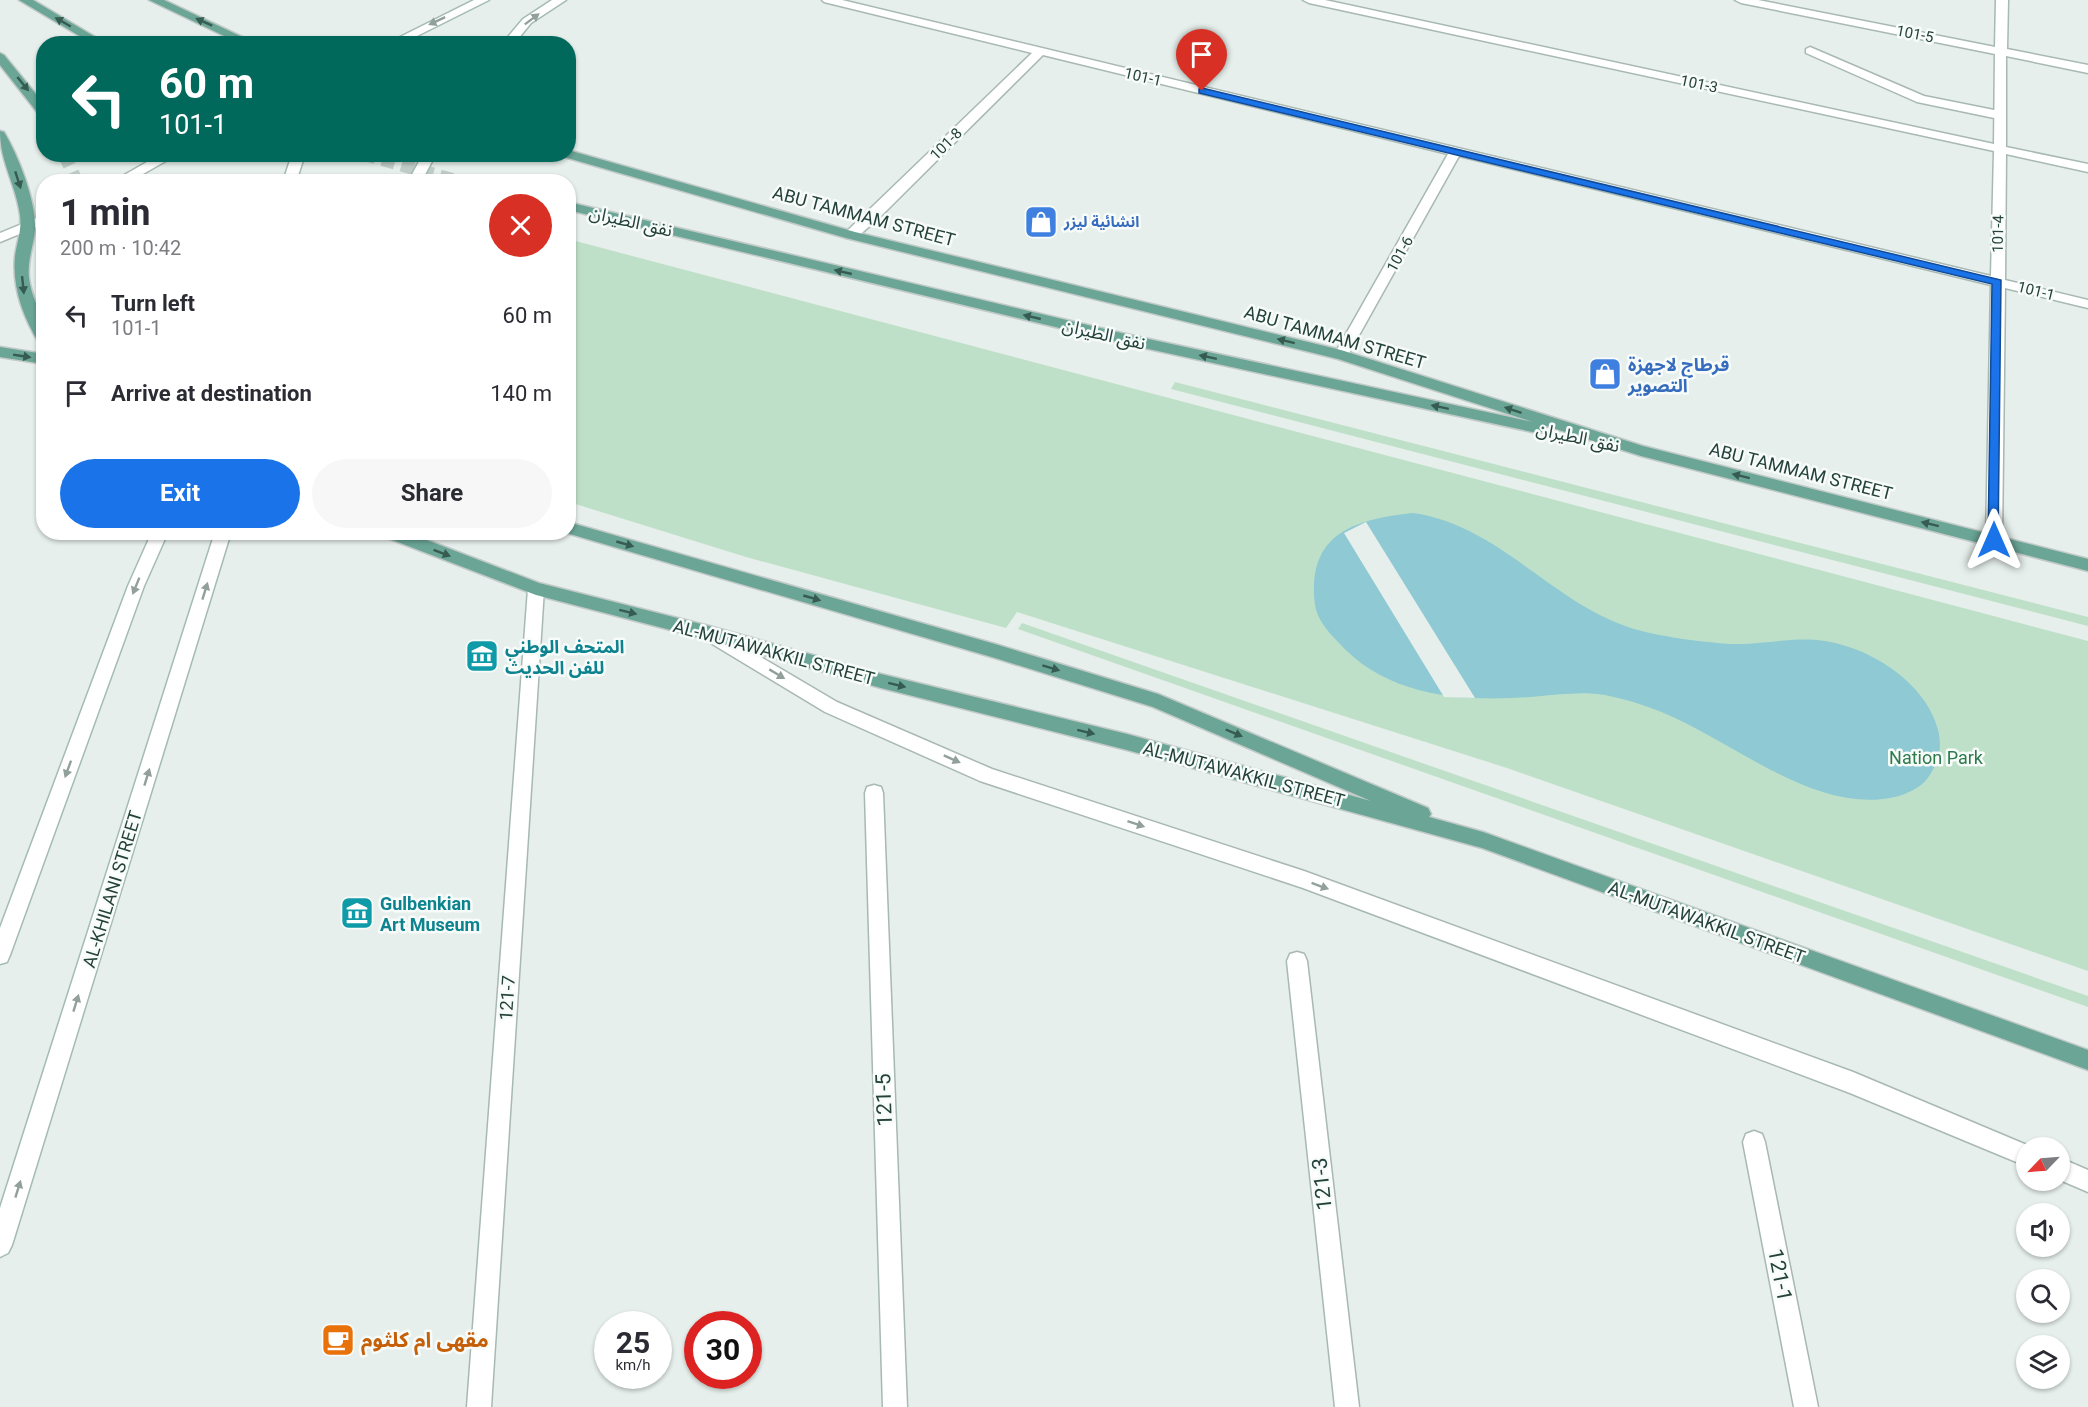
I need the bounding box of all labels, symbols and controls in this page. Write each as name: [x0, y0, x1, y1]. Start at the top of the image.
one-way arrow: [524, 14, 539, 26]
one-way arrow: [55, 17, 72, 27]
one-way arrow: [195, 17, 212, 26]
one-way arrow: [428, 17, 445, 26]
street label: 101-5: [1895, 22, 1935, 46]
pin: [1176, 29, 1227, 91]
icon: arrive: [1185, 38, 1218, 71]
text: 60 m: [159, 59, 254, 108]
icon: left: [60, 60, 138, 138]
street label: 101-1: [1123, 64, 1163, 90]
street label: 101-3: [1679, 71, 1719, 97]
one-way arrow: [17, 76, 30, 92]
text: 101-1: [159, 109, 227, 141]
street label: 101-8: [926, 124, 966, 164]
one-way arrow: [13, 171, 23, 189]
street label: ABU TAMMAM STREET: [771, 182, 958, 251]
text: 1 min: [60, 192, 151, 234]
button: close: [489, 194, 552, 257]
street label: نفق الطيران: [587, 201, 675, 242]
shop icon: انشائية ليزر: [1023, 204, 1059, 240]
place label: انشائية ليزر: [1063, 213, 1139, 231]
street label: 101-4: [1989, 214, 2007, 253]
street label: 101-6: [1383, 233, 1417, 275]
text: 200 m · 10:42: [60, 236, 181, 260]
one-way arrow: [833, 266, 852, 276]
one-way arrow: [18, 276, 28, 295]
street label: 101-1: [2015, 278, 2057, 304]
text: Turn left: [111, 291, 195, 316]
icon: left: [60, 299, 93, 332]
street label: ABU TAMMAM STREET: [1242, 301, 1428, 373]
text: 60 m: [503, 303, 552, 328]
one-way arrow: [1023, 312, 1042, 321]
street label: نفق الطيران: [1060, 314, 1148, 355]
text: 101-1: [111, 316, 162, 340]
one-way arrow: [1277, 336, 1296, 346]
one-way arrow: [12, 351, 31, 360]
one-way arrow: [1199, 352, 1218, 362]
place label: قرطاج لاجهزة التصوير: [1627, 354, 1729, 397]
shop icon: قرطاج لاجهزة التصوير: [1587, 356, 1623, 392]
icon: arrive: [60, 377, 93, 410]
text: Arrive at destination: [111, 381, 312, 406]
text: 140 m: [490, 381, 552, 406]
one-way arrow: [1431, 402, 1449, 412]
one-way arrow: [1504, 405, 1522, 414]
street label: نفق الطيران: [1534, 418, 1622, 457]
street label: ABU TAMMAM STREET: [1707, 438, 1895, 504]
button: Exit: [60, 459, 300, 528]
button: Share: [312, 459, 552, 528]
one-way arrow: [1732, 471, 1750, 480]
position arrow: [1962, 508, 2026, 572]
one-way arrow: [1921, 518, 1939, 528]
one-way arrow: [616, 540, 634, 549]
one-way arrow: [433, 549, 451, 558]
one-way arrow: [131, 577, 140, 595]
one-way arrow: [201, 582, 210, 600]
one-way arrow: [803, 594, 821, 603]
one-way arrow: [619, 608, 637, 618]
street label: AL-MUTAWAKKIL STREET: [671, 615, 877, 689]
place label: المتحف الوطني للفن الحديث: [505, 636, 624, 678]
museum icon: المتحف الوطني للفن الحديث: [464, 638, 500, 674]
one-way arrow: [1042, 664, 1060, 673]
one-way arrow: [769, 669, 786, 679]
one-way arrow: [888, 681, 906, 691]
one-way arrow: [1077, 727, 1096, 737]
one-way arrow: [1226, 728, 1244, 738]
street label: AL-MUTAWAKKIL STREET: [1141, 737, 1347, 811]
park label: Nation Park: [1889, 747, 1984, 768]
one-way arrow: [943, 754, 961, 764]
one-way arrow: [63, 760, 73, 778]
one-way arrow: [143, 768, 152, 786]
street label: AL-KHILANI STREET: [78, 808, 146, 970]
one-way arrow: [1127, 820, 1145, 829]
street label: AL-MUTAWAKKIL STREET: [1606, 877, 1808, 967]
one-way arrow: [1312, 881, 1330, 891]
place label: Gulbenkian Art Museum: [380, 893, 480, 935]
museum icon: Gulbenkian Art Museum: [339, 895, 375, 931]
street label: 121-7: [495, 975, 519, 1021]
one-way arrow: [72, 994, 81, 1012]
street label: 121-5: [871, 1073, 897, 1127]
north arrow: [2016, 1137, 2070, 1191]
map controls: [2016, 1137, 2070, 1389]
street label: 121-3: [1307, 1156, 1337, 1212]
one-way arrow: [13, 1180, 23, 1198]
button: sound: [2016, 1203, 2070, 1257]
street label: 121-1: [1763, 1247, 1797, 1303]
button: search: [2016, 1269, 2070, 1323]
speed limit sign: 30: [684, 1311, 762, 1389]
cafe icon: مقهى ام كلثوم: [320, 1322, 356, 1358]
text: 25: [616, 1325, 650, 1360]
place label: مقهى ام كلثوم: [361, 1328, 489, 1356]
button: layers: [2016, 1335, 2070, 1389]
text: km/h: [615, 1356, 651, 1374]

